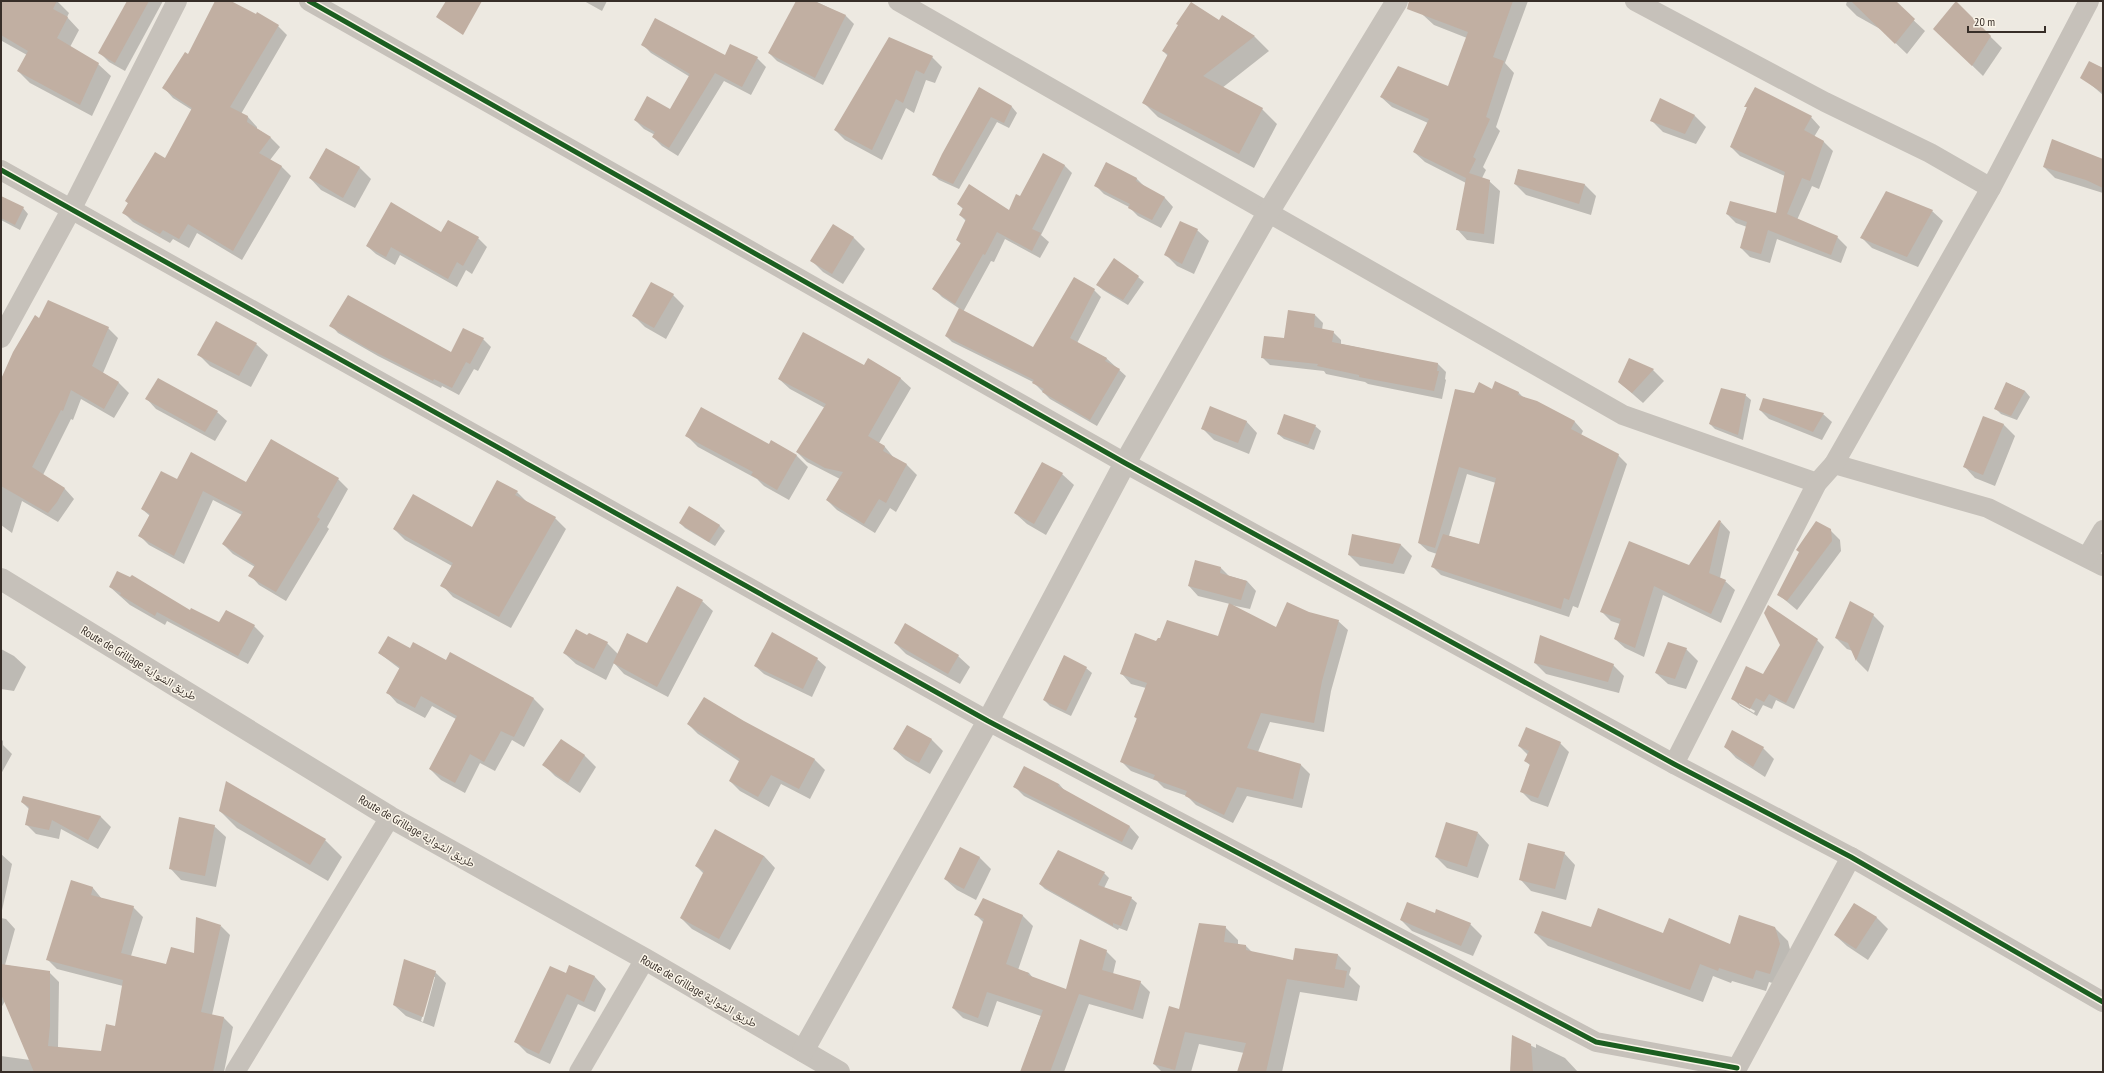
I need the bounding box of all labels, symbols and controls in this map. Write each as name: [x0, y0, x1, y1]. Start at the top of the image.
scale bar: [1968, 8, 2045, 34]
text: 20 m: [1974, 14, 1995, 29]
street label: Route de Grillage طريق الشواية: [78, 622, 200, 704]
street label: Route de Grillage طريق الشواية: [356, 791, 478, 871]
street label: Route de Grillage طريق الشواية: [638, 951, 760, 1031]

